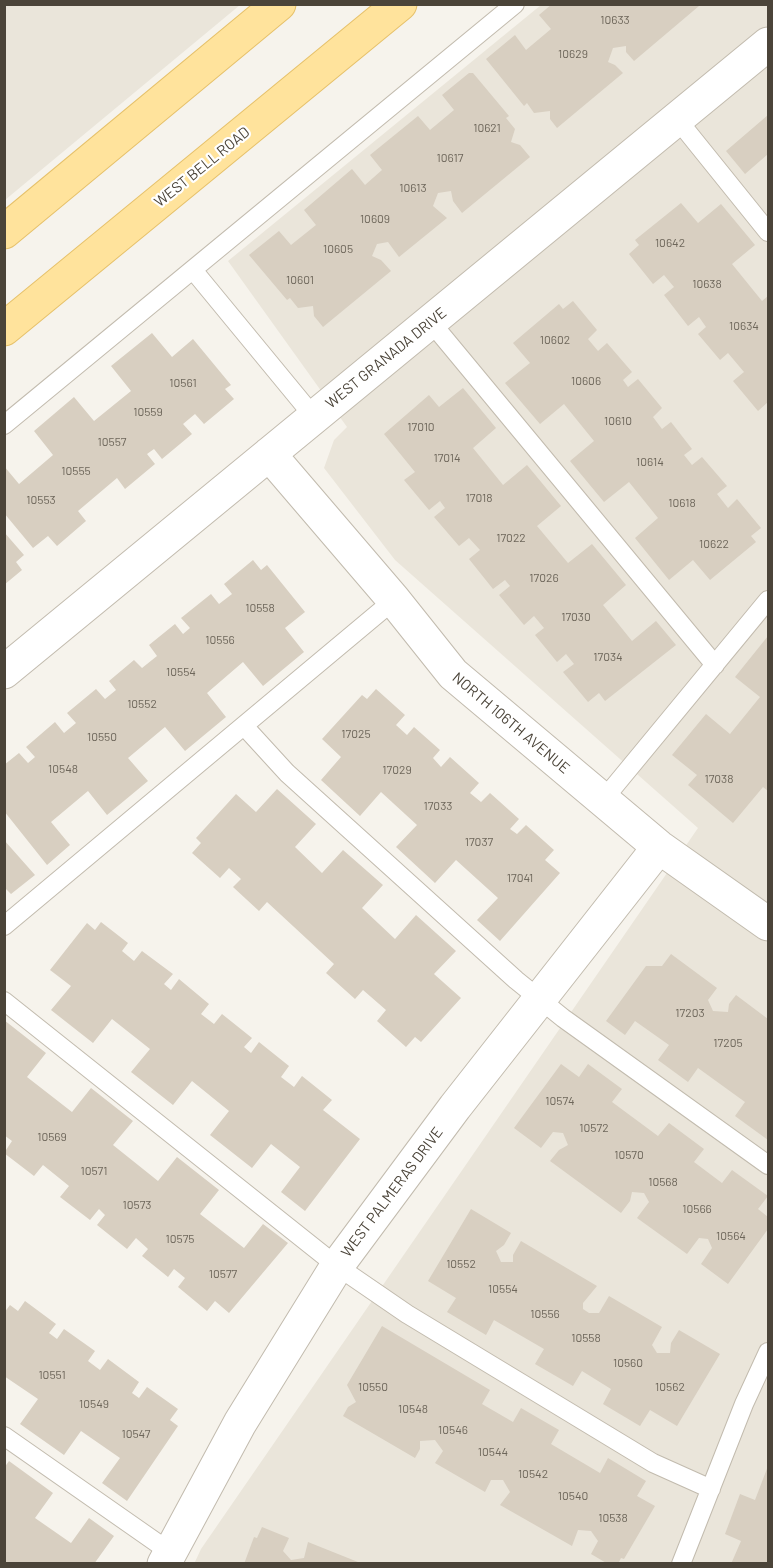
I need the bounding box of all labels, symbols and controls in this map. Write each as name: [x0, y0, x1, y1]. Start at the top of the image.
house number: 10633: [600, 13, 630, 27]
house number: 10629: [558, 47, 588, 61]
house number: 10621: [473, 121, 501, 135]
street label: WEST BELL ROAD: [151, 123, 253, 211]
house number: 10617: [437, 151, 463, 165]
house number: 10613: [399, 181, 427, 195]
house number: 10609: [360, 212, 390, 226]
house number: 10642: [655, 236, 685, 250]
house number: 10605: [323, 242, 353, 256]
house number: 10601: [286, 273, 314, 287]
house number: 10638: [692, 277, 722, 291]
street label: WEST GRANADA DRIVE: [322, 304, 450, 412]
house number: 10634: [729, 319, 759, 333]
house number: 10602: [540, 333, 570, 347]
house number: 10606: [571, 374, 601, 388]
house number: 10561: [169, 376, 197, 390]
house number: 10559: [133, 405, 163, 419]
house number: 10610: [604, 414, 632, 428]
house number: 17010: [407, 420, 435, 434]
house number: 10557: [98, 435, 126, 449]
house number: 17014: [433, 451, 461, 465]
house number: 10614: [636, 455, 664, 469]
house number: 10555: [61, 464, 91, 478]
house number: 17018: [466, 491, 492, 505]
house number: 10553: [26, 493, 56, 507]
house number: 10618: [668, 496, 696, 510]
house number: 17022: [496, 531, 526, 545]
house number: 10622: [699, 537, 729, 551]
house number: 17026: [529, 571, 559, 585]
house number: 10558: [245, 601, 275, 615]
house number: 17030: [561, 610, 591, 624]
house number: 10556: [205, 633, 235, 647]
house number: 17034: [593, 650, 623, 664]
house number: 10554: [166, 665, 196, 679]
street label: NORTH 106TH AVENUE: [449, 669, 573, 777]
house number: 10552: [127, 697, 157, 711]
house number: 17025: [341, 727, 371, 741]
house number: 10550: [87, 730, 117, 744]
house number: 10548: [48, 762, 78, 776]
house number: 17029: [382, 763, 412, 777]
house number: 17038: [704, 772, 734, 786]
house number: 17033: [423, 799, 453, 813]
house number: 17037: [465, 835, 493, 849]
house number: 17041: [507, 871, 533, 885]
house number: 17203: [675, 1006, 705, 1020]
house number: 17205: [713, 1036, 743, 1050]
house number: 10574: [545, 1094, 575, 1108]
house number: 10572: [579, 1121, 609, 1135]
street label: WEST PALMERAS DRIVE: [337, 1123, 447, 1261]
house number: 10569: [37, 1130, 67, 1144]
house number: 10570: [614, 1148, 644, 1162]
house number: 10571: [80, 1164, 108, 1178]
house number: 10568: [648, 1175, 678, 1189]
house number: 10573: [122, 1198, 152, 1212]
house number: 10566: [682, 1202, 712, 1216]
house number: 10564: [716, 1229, 746, 1243]
house number: 10575: [166, 1232, 194, 1246]
house number: 10552: [446, 1257, 476, 1271]
house number: 10577: [209, 1267, 237, 1281]
house number: 10554: [488, 1282, 518, 1296]
house number: 10556: [530, 1307, 560, 1321]
house number: 10558: [571, 1331, 601, 1345]
house number: 10560: [613, 1356, 643, 1370]
house number: 10551: [38, 1368, 66, 1382]
house number: 10550: [358, 1380, 388, 1394]
house number: 10562: [655, 1380, 685, 1394]
house number: 10549: [79, 1397, 109, 1411]
house number: 10548: [398, 1402, 428, 1416]
house number: 10546: [438, 1423, 468, 1437]
house number: 10547: [121, 1427, 151, 1441]
house number: 10544: [478, 1445, 508, 1459]
house number: 10542: [518, 1467, 548, 1481]
house number: 10540: [558, 1489, 588, 1503]
house number: 10538: [598, 1511, 628, 1525]

